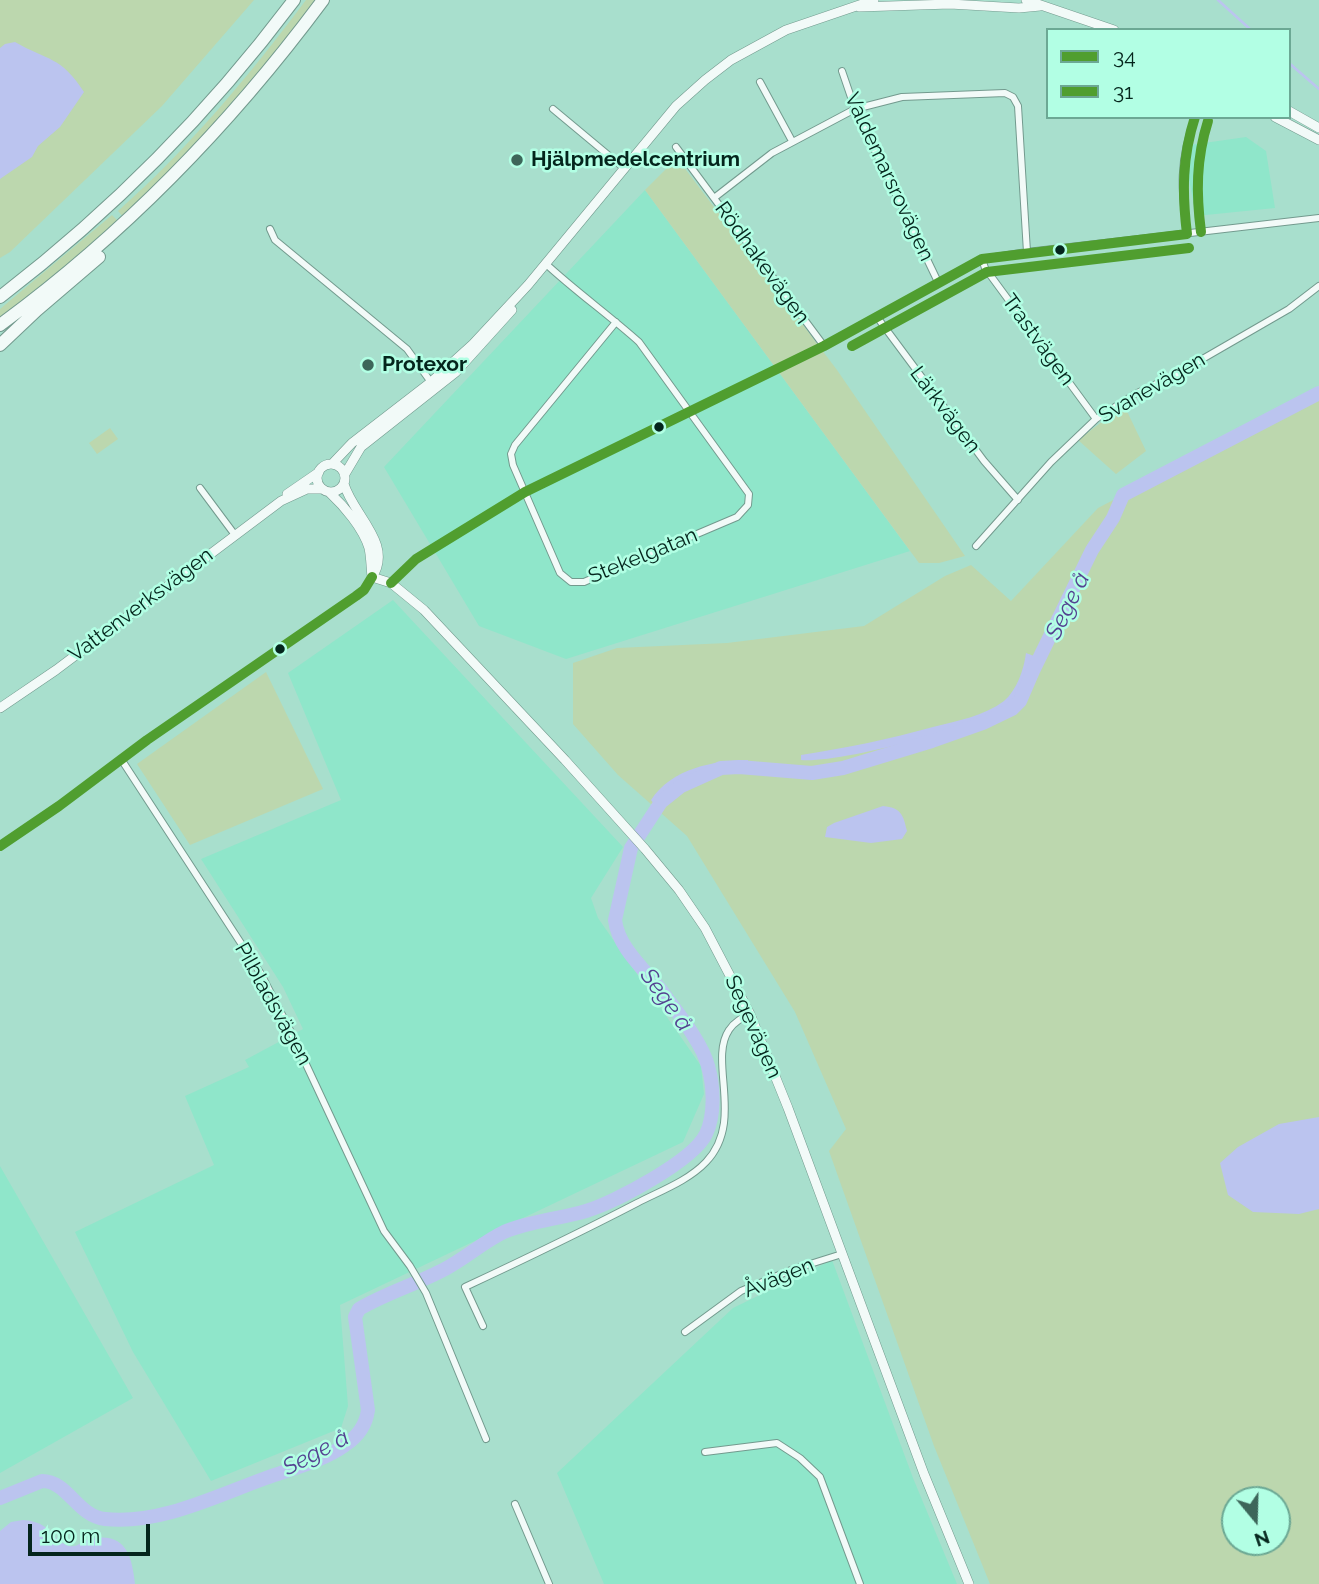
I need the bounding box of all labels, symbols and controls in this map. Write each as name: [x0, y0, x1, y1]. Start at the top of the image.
legend: [1046, 28, 1291, 119]
text: 34: [1113, 44, 1136, 69]
text: 31: [1113, 79, 1133, 104]
street label: Valdemarsrovägen: [839, 89, 939, 265]
place label: Hjälpmedelcentrium: [531, 147, 740, 173]
marker: Hjälpmedelcentrium: [509, 152, 525, 168]
street label: Rödhakevägen: [709, 197, 815, 329]
unlabelled marker: [1053, 243, 1067, 257]
street label: Trastvägen: [996, 289, 1080, 391]
street label: Svanevägen: [1094, 347, 1210, 429]
place label: Protexor: [382, 352, 467, 378]
marker: Protexor: [360, 357, 376, 373]
street label: Lärkvägen: [904, 362, 986, 458]
unlabelled marker: [652, 420, 666, 434]
street label: Stekelgatan: [585, 523, 701, 589]
street label: Vattenverksvägen: [64, 543, 218, 667]
water label: Sege å: [1040, 568, 1096, 644]
unlabelled marker: [273, 642, 287, 656]
street label: Pilbladsvägen: [229, 938, 317, 1070]
water label: Sege å: [634, 963, 698, 1037]
street label: Segevägen: [719, 972, 787, 1082]
street label: Åvägen: [740, 1253, 818, 1303]
water label: Sege å: [278, 1424, 354, 1482]
north arrow: [1221, 1486, 1291, 1556]
scale bar: [32, 1510, 154, 1554]
text: 100 m: [41, 1523, 100, 1548]
text: N: [1252, 1526, 1273, 1552]

